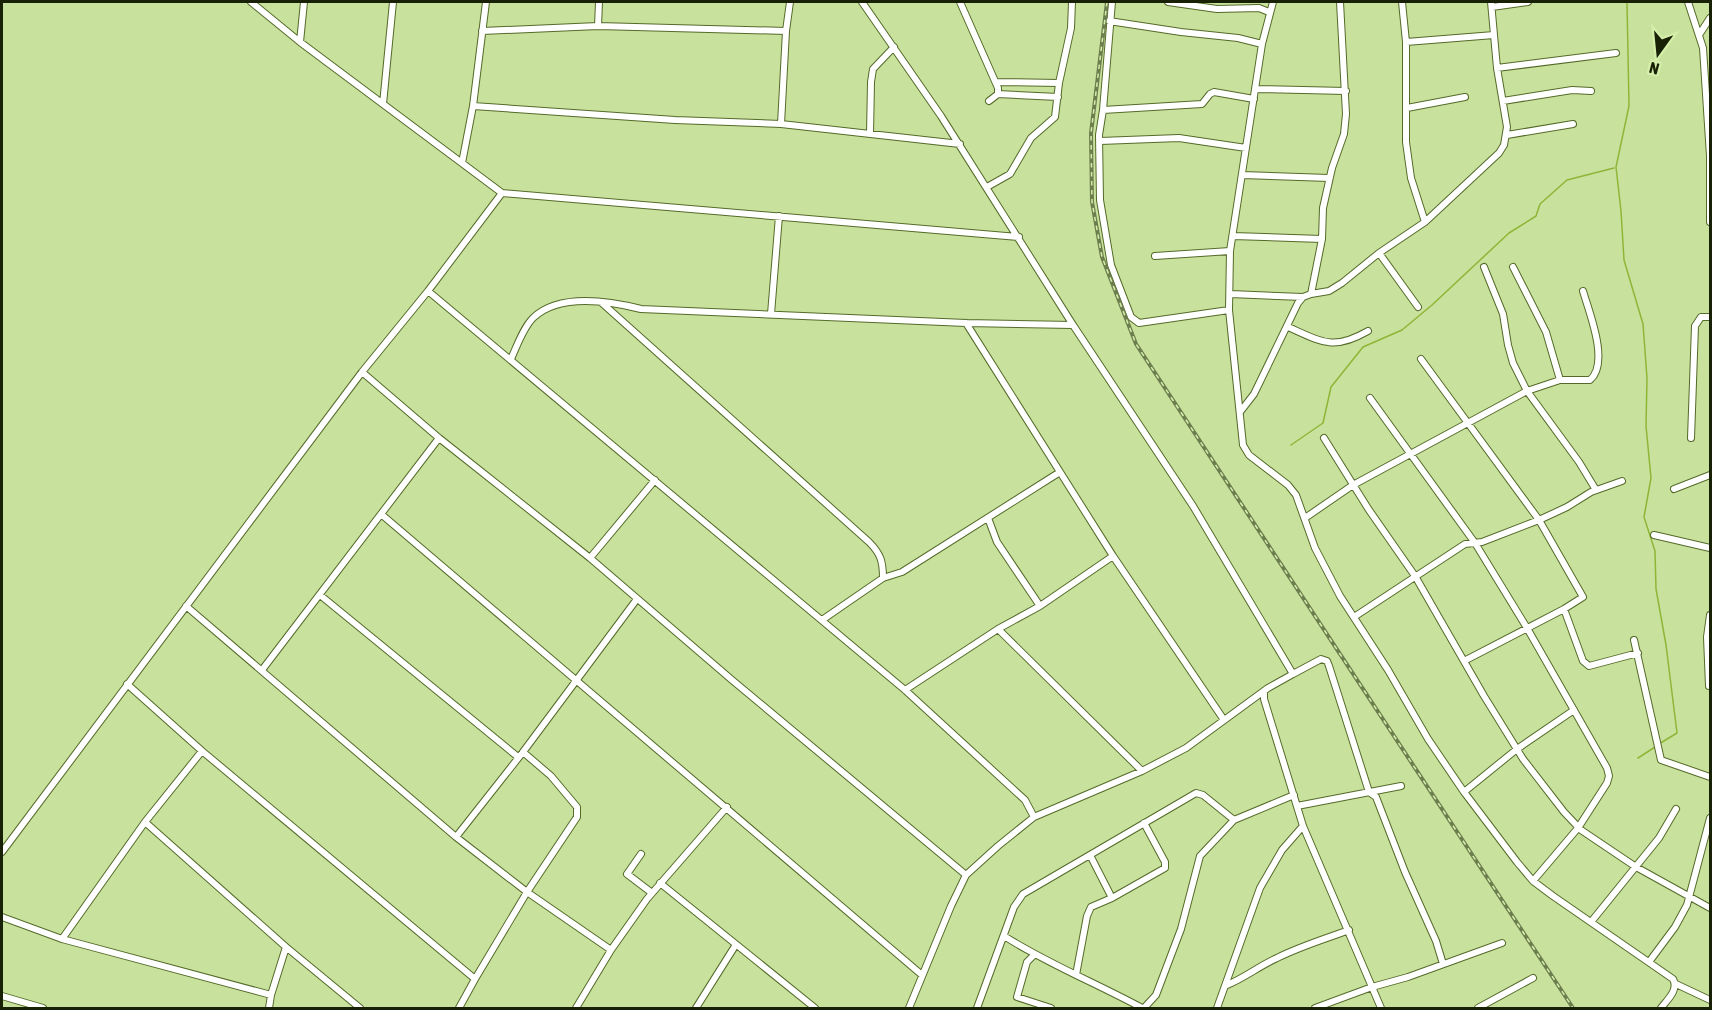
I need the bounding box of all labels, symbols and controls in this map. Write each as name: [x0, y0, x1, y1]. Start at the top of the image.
north arrow: [1628, 24, 1688, 84]
text: N: [1647, 59, 1661, 78]

